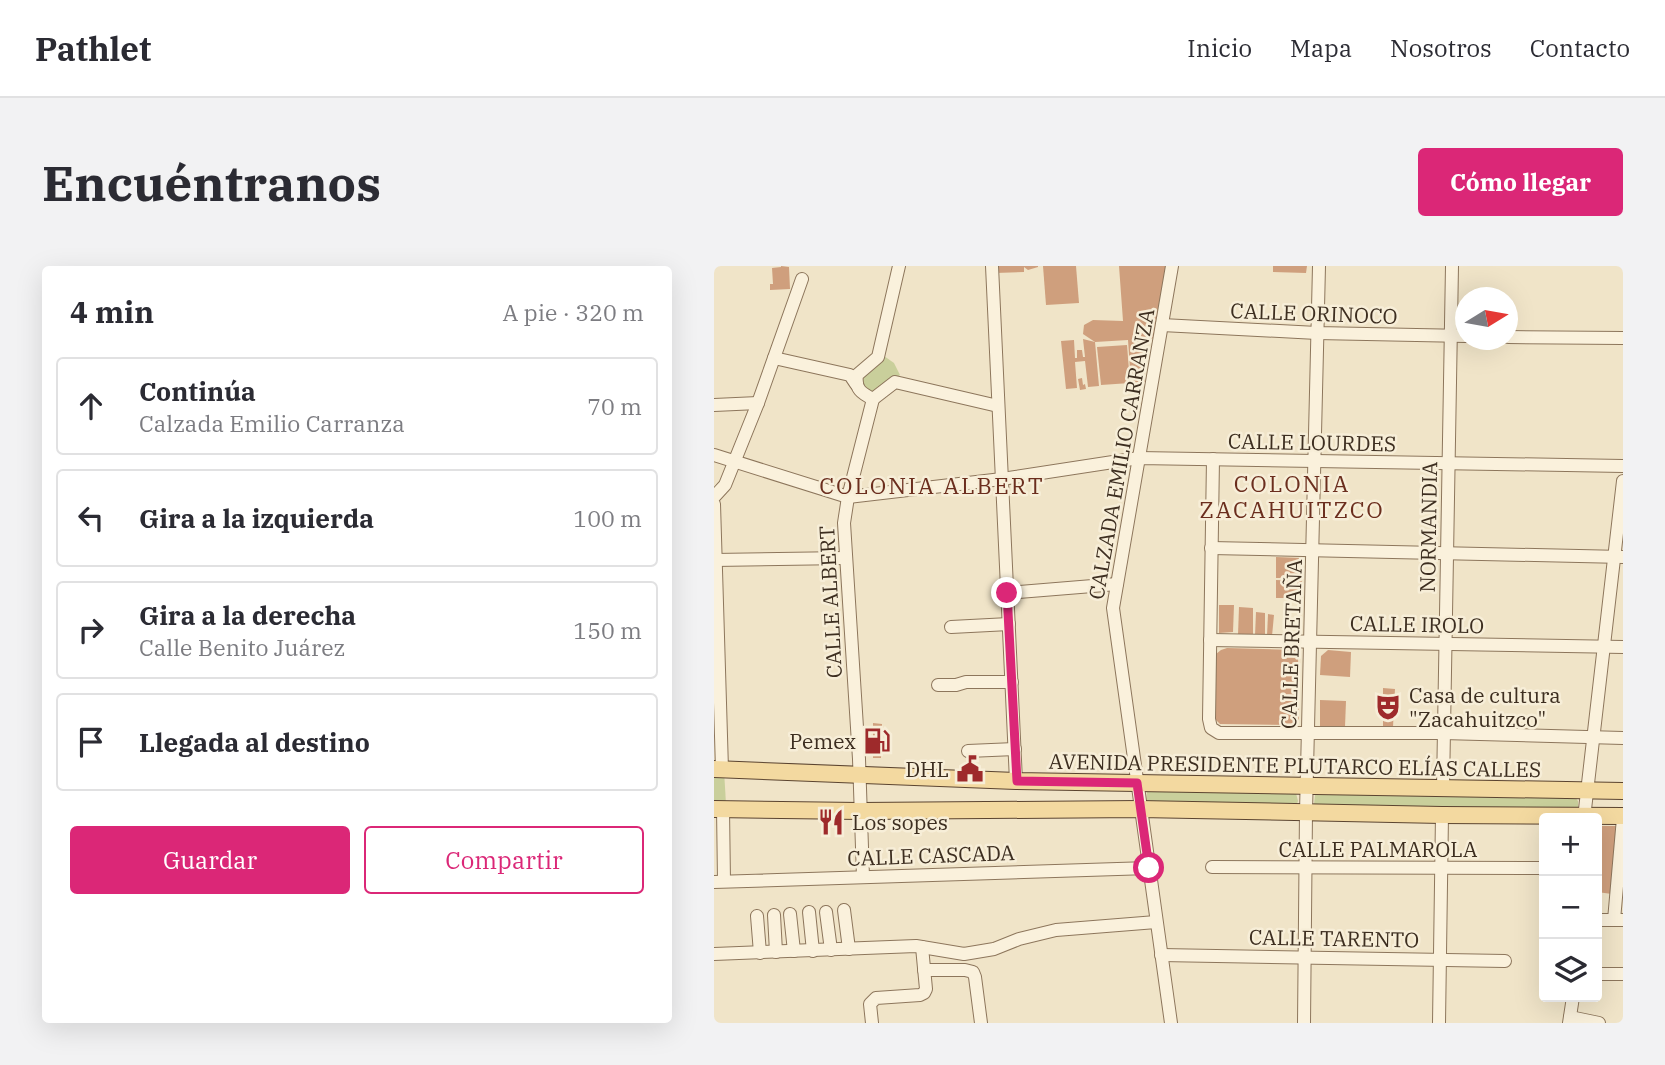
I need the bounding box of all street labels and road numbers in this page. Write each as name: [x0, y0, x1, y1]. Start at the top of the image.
street label: CALLE ORINOCO: [1230, 296, 1398, 330]
street label: CALZADA EMILIO CARRANZA: [1082, 306, 1160, 602]
street label: CALLE LOURDES: [1228, 427, 1396, 457]
street label: NORMANDIA: [1413, 461, 1443, 593]
street label: CALLE ALBERT: [812, 525, 848, 679]
street label: CALLE BRETAÑA: [1274, 558, 1308, 729]
street label: CALLE IROLO: [1350, 609, 1484, 639]
street label: AVENIDA PRESIDENTE PLUTARCO ELÍAS CALLES: [1049, 747, 1541, 783]
street label: CALLE PALMAROLA: [1279, 835, 1478, 863]
street label: CALLE CASCADA: [847, 838, 1016, 872]
street label: CALLE TARENTO: [1249, 923, 1419, 953]

